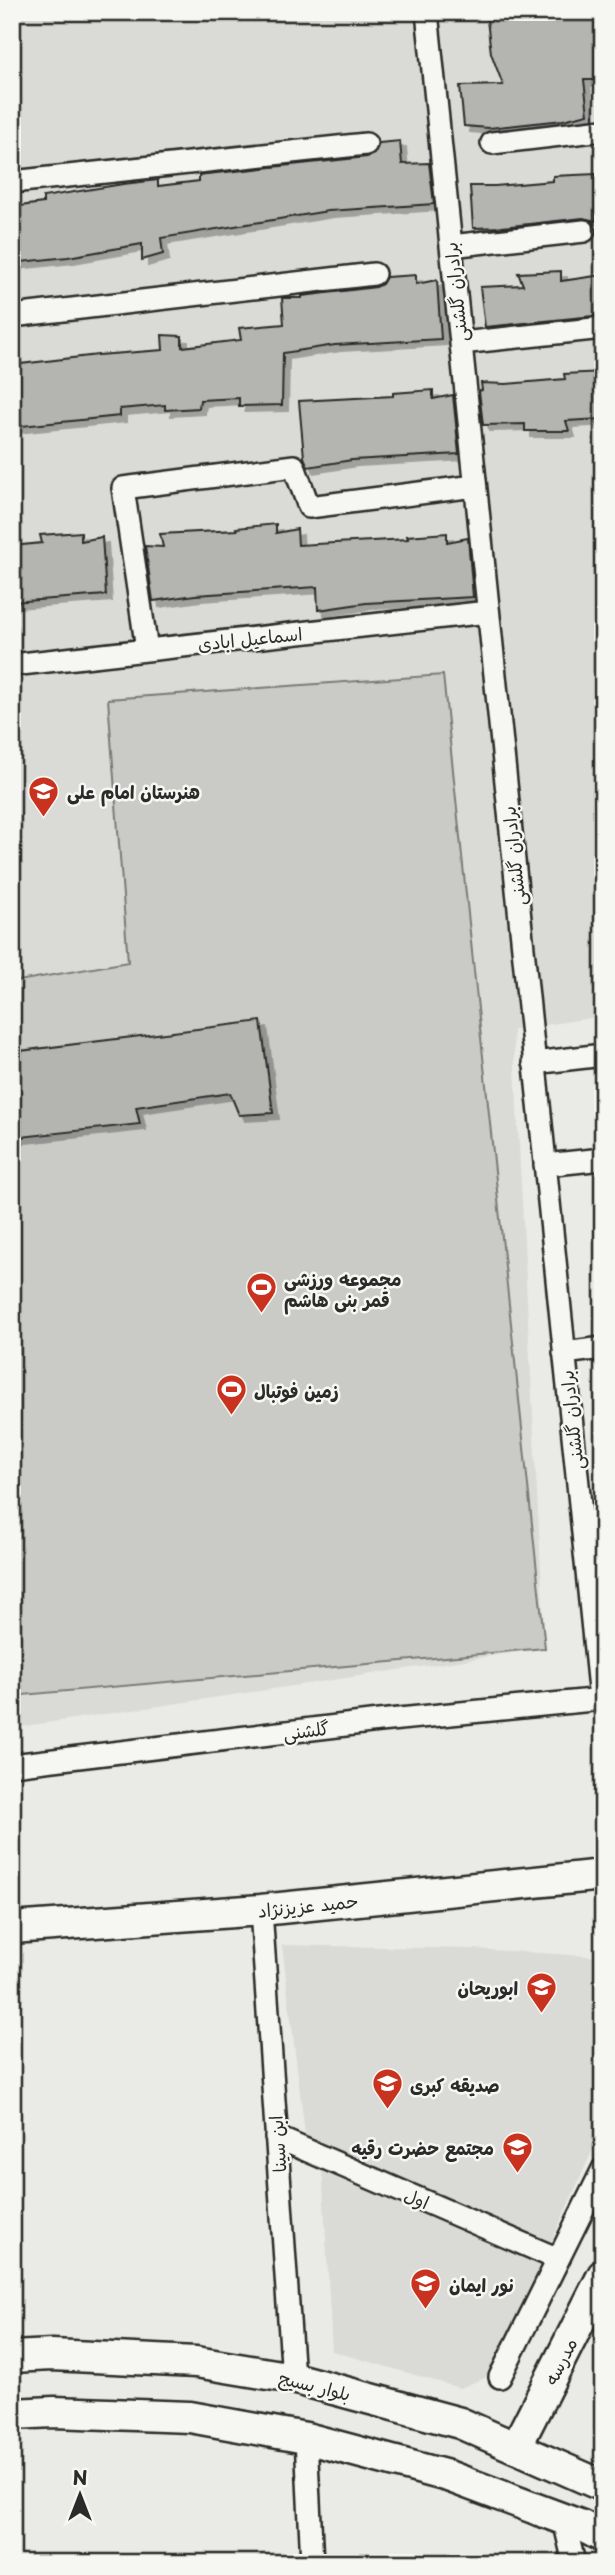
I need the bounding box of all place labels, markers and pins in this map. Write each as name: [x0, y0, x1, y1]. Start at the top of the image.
school or university icon: هنرستان امام علی: [27, 774, 61, 818]
place label: هنرستان امام علی: [67, 778, 200, 807]
place label: مجموعه ورزشی قمر بنی هاشم: [284, 1265, 402, 1315]
sports icon: مجموعه ورزشی قمر بنی هاشم: [244, 1271, 278, 1315]
sports icon: زمین فوتبال: [214, 1373, 248, 1417]
place label: زمین فوتبال: [254, 1377, 339, 1404]
school or university icon: ابوریحان: [524, 1970, 558, 2014]
place label: ابوریحان: [457, 1974, 518, 2001]
school or university icon: صدیقه کبری: [370, 2067, 404, 2111]
place label: صدیقه کبری: [410, 2071, 500, 2098]
school or university icon: مجتمع حضرت رقیه: [500, 2130, 534, 2174]
place label: مجتمع حضرت رقیه: [351, 2134, 494, 2162]
school or university icon: نور ایمان: [409, 2267, 443, 2311]
place label: نور ایمان: [449, 2271, 514, 2298]

